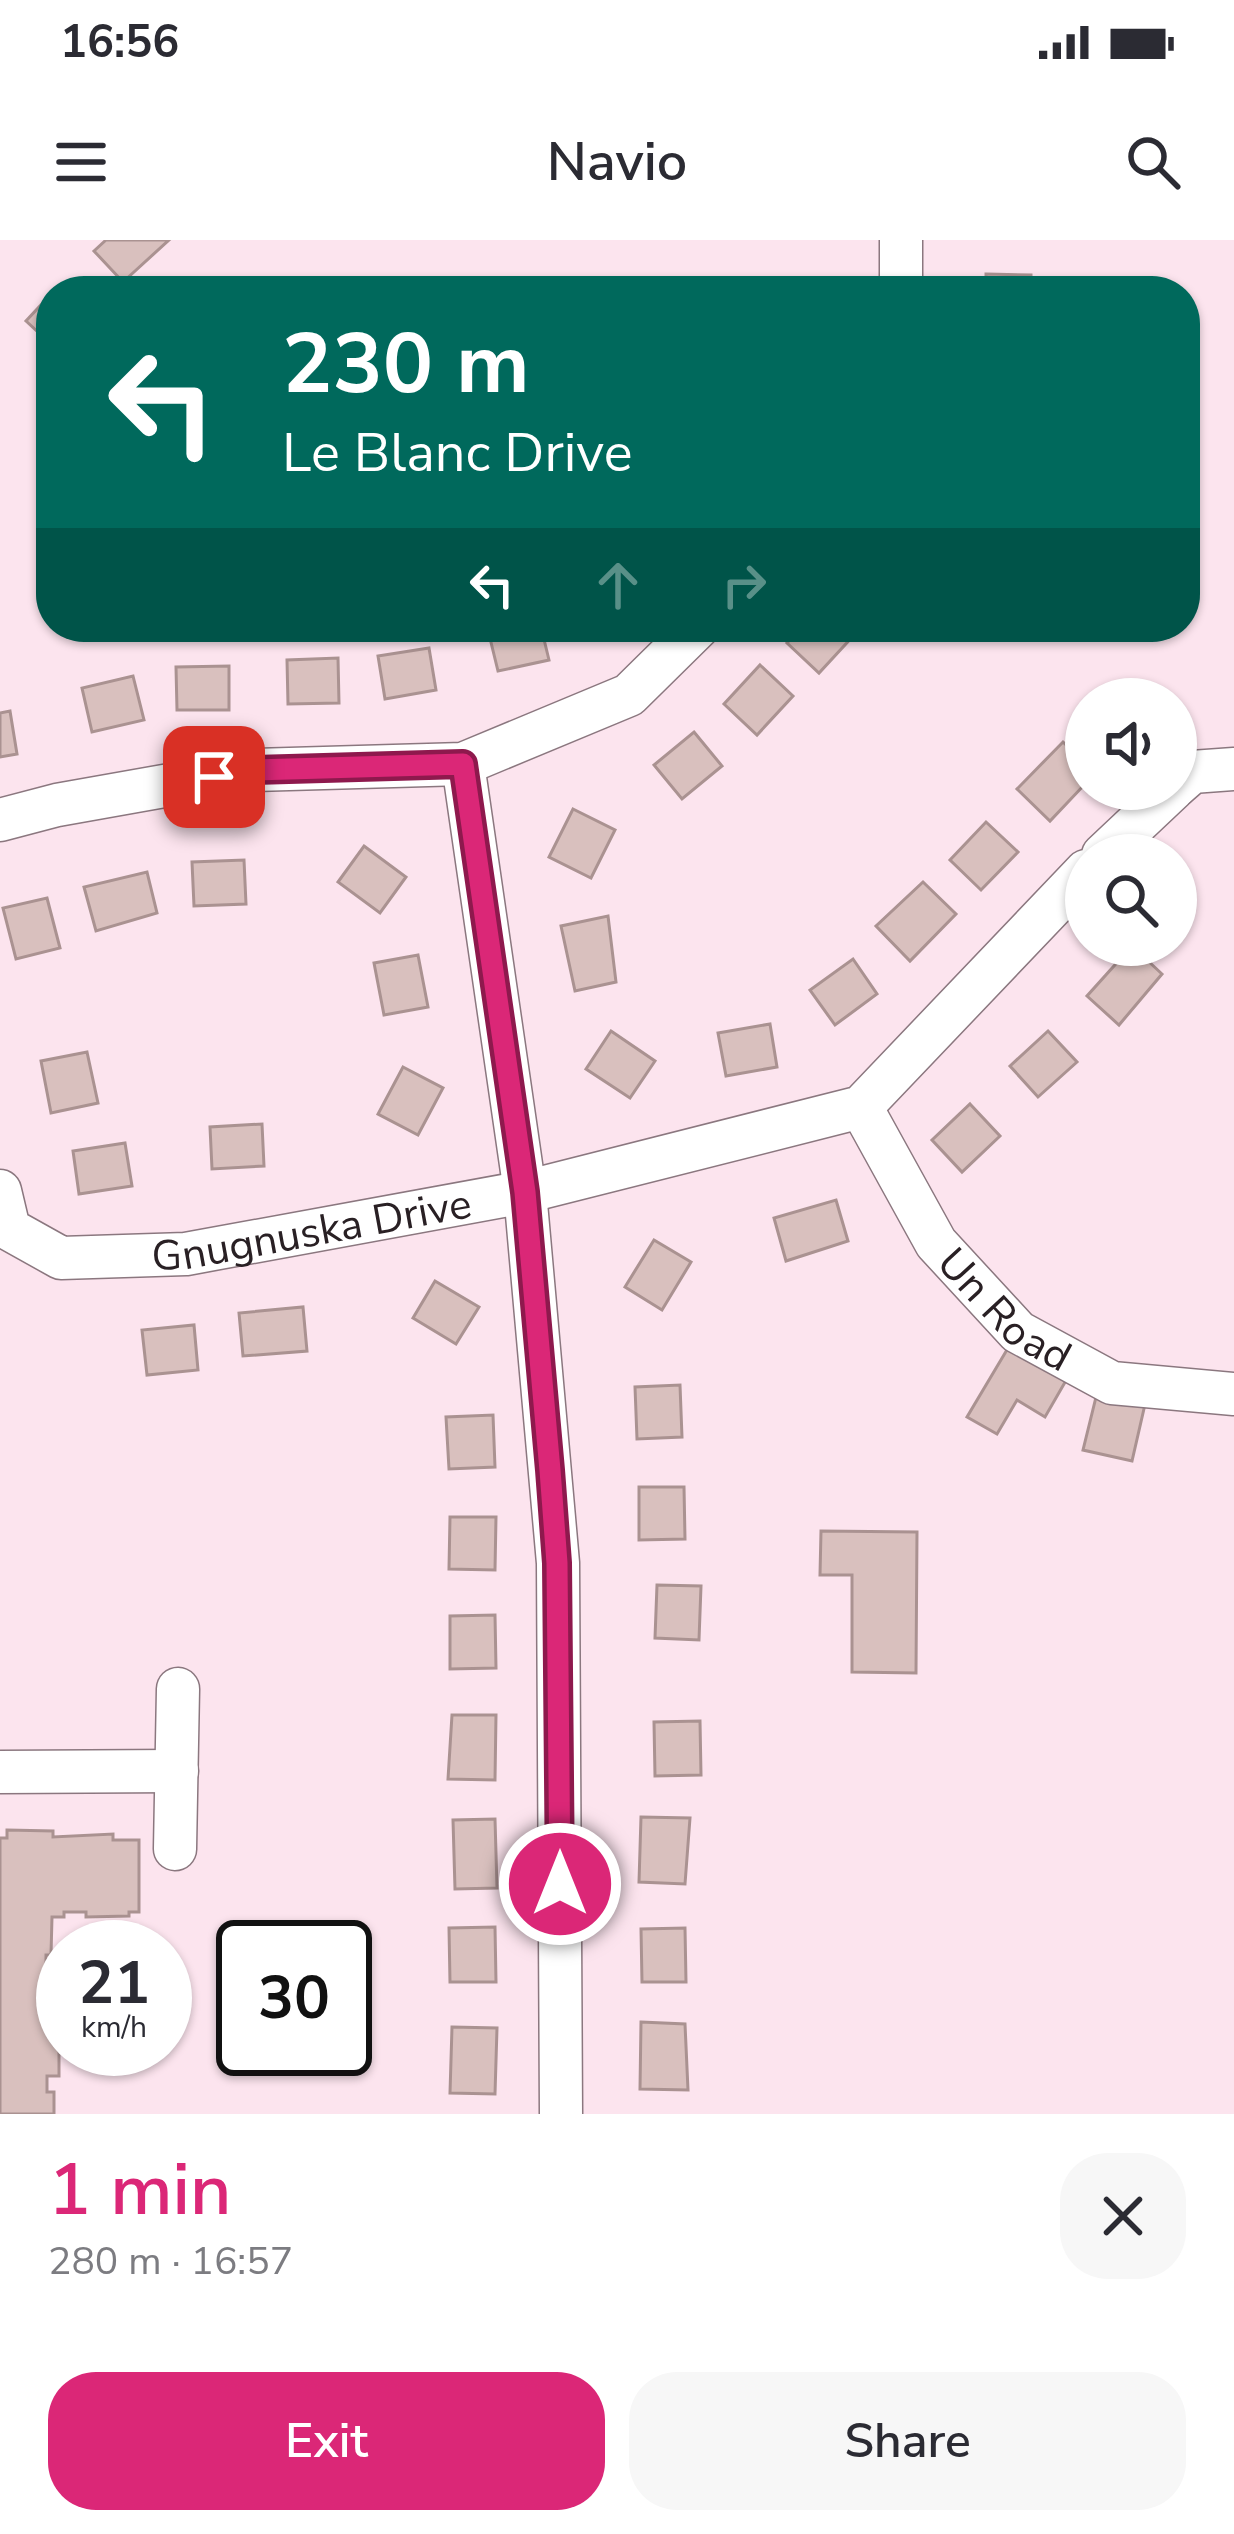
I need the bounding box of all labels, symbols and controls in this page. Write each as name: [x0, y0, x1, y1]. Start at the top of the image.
text: 16:56: [60, 12, 179, 73]
text: Navio: [547, 125, 687, 199]
icon: menu: [48, 129, 114, 195]
icon: search: [1120, 129, 1186, 195]
text: 230 m: [282, 307, 530, 422]
icon: left: [84, 324, 240, 480]
text: Le Blanc Drive: [282, 416, 632, 490]
icon: left: [459, 552, 525, 618]
icon: ahead: [585, 552, 651, 618]
icon: right: [711, 552, 777, 618]
map controls: [1065, 678, 1197, 966]
button: sound: [1065, 678, 1197, 810]
pin: [163, 726, 265, 828]
icon: arrive: [181, 744, 247, 810]
button: search: [1065, 834, 1197, 966]
street label: Gnugnuska Drive: [151, 1175, 476, 1285]
street label: Un Road: [924, 1236, 1081, 1386]
position arrow: [497, 1821, 623, 1947]
speed limit sign: 30: [216, 1920, 372, 2076]
text: 21: [78, 1942, 150, 2024]
text: km/h: [81, 2007, 147, 2048]
text: 1 min: [48, 2141, 231, 2239]
button: close: [1060, 2153, 1186, 2279]
text: 280 m · 16:57: [48, 2235, 293, 2288]
button: Exit: [48, 2372, 605, 2510]
button: Share: [629, 2372, 1186, 2510]

